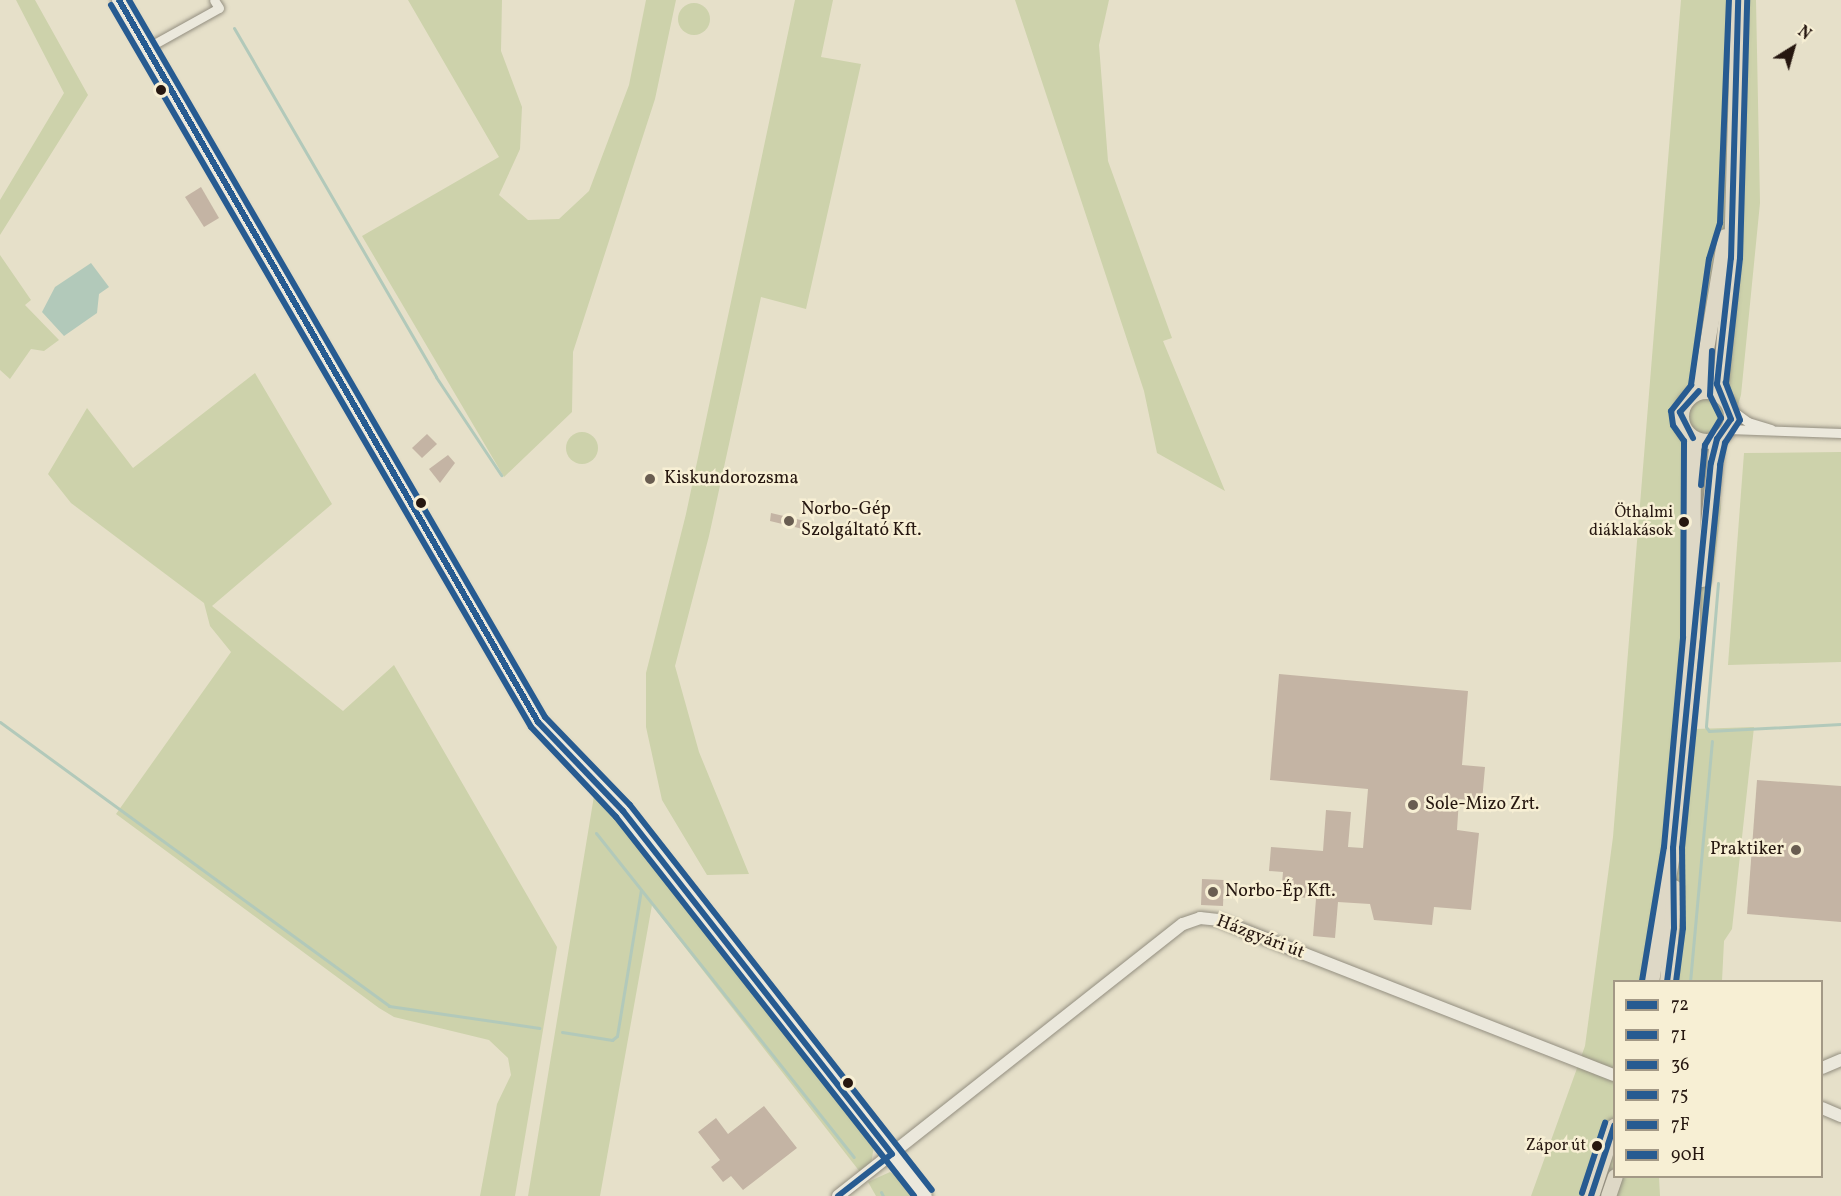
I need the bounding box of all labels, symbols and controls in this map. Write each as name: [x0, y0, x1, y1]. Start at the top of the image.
north arrow: [1763, 18, 1823, 78]
text: N: [1793, 21, 1815, 46]
unlabelled marker: [155, 84, 167, 96]
place label: Kiskundorozsma: [664, 468, 798, 490]
marker: Kiskundorozsma: [641, 470, 659, 488]
unlabelled marker: [415, 497, 427, 509]
place label: Norbo-Gép Szolgáltató Kft.: [801, 500, 921, 542]
place label: Öthalmi diáklakások: [1589, 503, 1673, 541]
marker: Norbo-Gép Szolgáltató Kft.: [782, 514, 796, 528]
marker: Öthalmi diáklakások: [1678, 516, 1690, 528]
place label: Sole-Mizo Zrt.: [1425, 794, 1539, 816]
marker: Sole-Mizo Zrt.: [1406, 798, 1420, 812]
place label: Praktiker: [1710, 839, 1784, 861]
marker: Praktiker: [1789, 843, 1803, 857]
place label: Norbo-Ép Kft.: [1225, 881, 1335, 903]
marker: Norbo-Ép Kft.: [1206, 885, 1220, 899]
street label: Házgyári út: [1213, 911, 1307, 965]
legend: [1613, 980, 1823, 1178]
text: 72: [1671, 993, 1689, 1018]
text: 71: [1671, 1023, 1687, 1048]
text: 36: [1671, 1053, 1689, 1078]
unlabelled marker: [842, 1077, 854, 1089]
text: 75: [1671, 1083, 1688, 1108]
text: 7F: [1671, 1113, 1690, 1138]
place label: Zápor út: [1526, 1136, 1586, 1156]
marker: Zápor út: [1591, 1140, 1603, 1152]
text: 90H: [1671, 1143, 1705, 1168]

